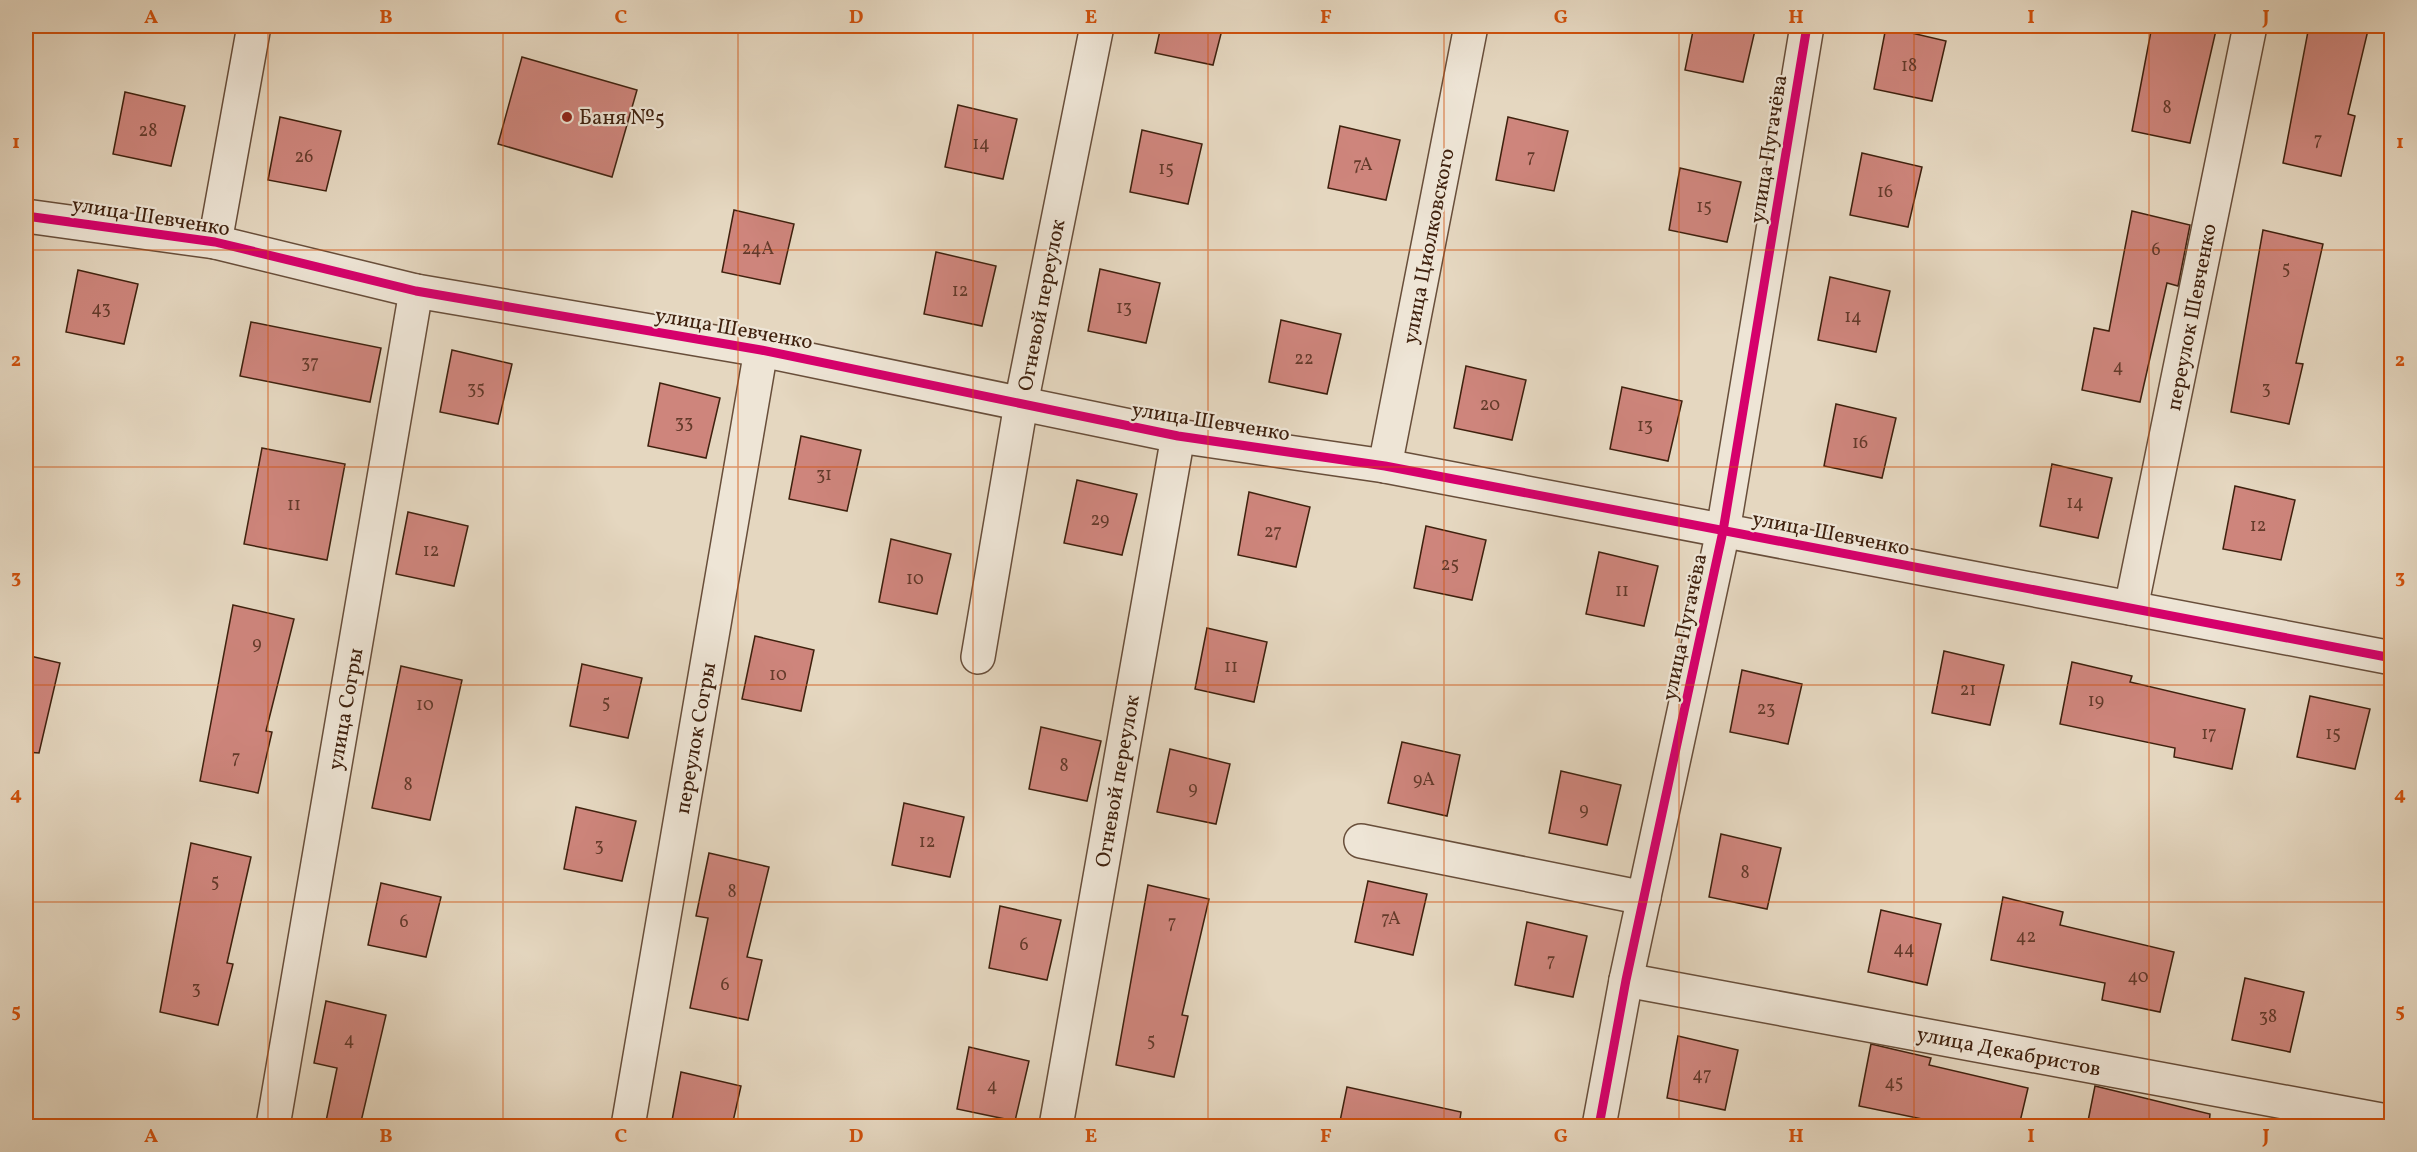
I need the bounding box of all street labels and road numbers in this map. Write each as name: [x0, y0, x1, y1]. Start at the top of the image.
street label: улица Пугачёва: [1743, 73, 1796, 226]
street label: улица Циолковского: [1396, 146, 1463, 347]
street label: улица Шевченко: [70, 191, 232, 244]
street label: Огневой переулок: [1012, 217, 1073, 394]
street label: переулок Шевченко: [2160, 221, 2225, 413]
street label: улица Шевченко: [652, 301, 815, 358]
street label: улица Шевченко: [1130, 396, 1292, 449]
street label: улица Шевченко: [1749, 505, 1912, 564]
street label: улица Пугачёва: [1656, 551, 1715, 704]
street label: улица Согры: [321, 646, 372, 773]
street label: переулок Согры: [669, 660, 724, 816]
street label: Огневой переулок: [1089, 693, 1148, 870]
street label: улица Декабристов: [1914, 1020, 2103, 1085]

